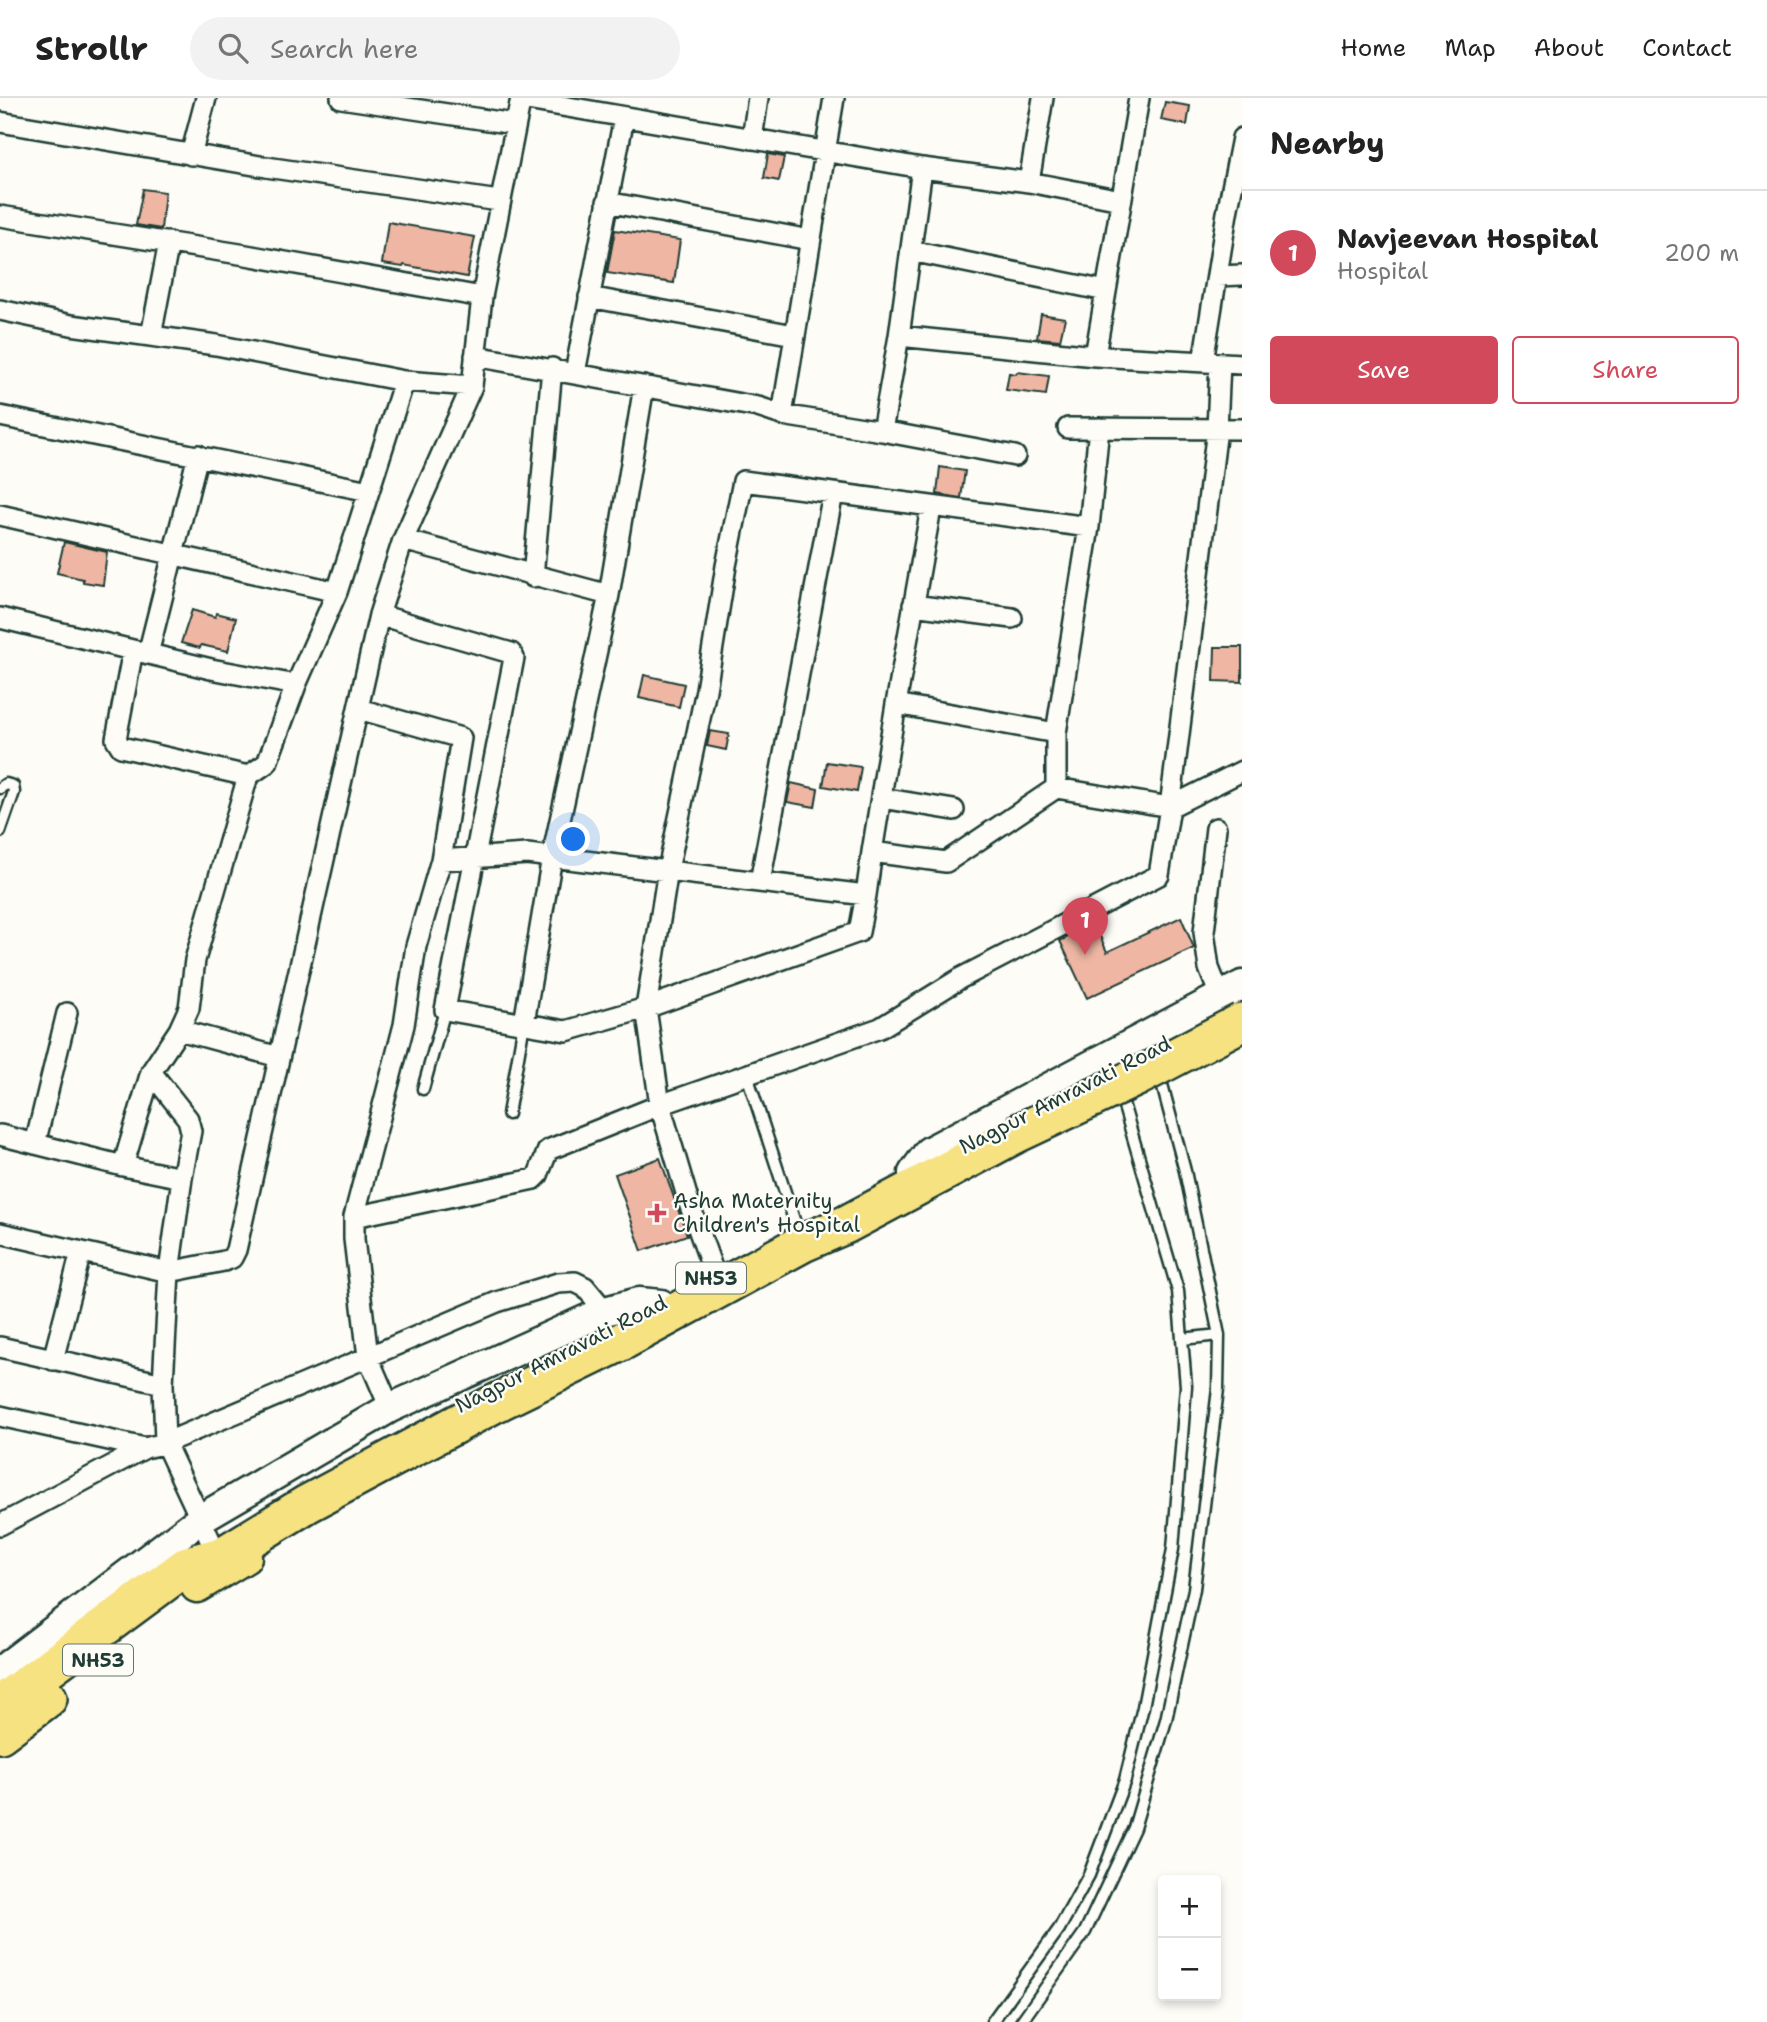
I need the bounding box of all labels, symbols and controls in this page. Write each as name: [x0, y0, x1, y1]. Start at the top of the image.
search box: [190, 17, 680, 80]
text: Strollr: [35, 26, 148, 71]
icon: search: [214, 29, 252, 67]
text: Search here: [270, 31, 419, 66]
text: Home: [1340, 32, 1406, 64]
text: Map: [1444, 32, 1496, 64]
text: About: [1534, 32, 1604, 64]
text: Contact: [1642, 32, 1732, 64]
text: Nearby: [1270, 123, 1385, 164]
text: Navjeevan Hospital: [1337, 221, 1598, 256]
text: 1: [1288, 238, 1298, 268]
text: 200 m: [1664, 238, 1739, 268]
text: Hospital: [1337, 256, 1428, 286]
button: Save: [1270, 336, 1498, 404]
button: Share: [1512, 336, 1739, 404]
your location: [556, 822, 590, 856]
pin: 1: [1062, 897, 1108, 955]
street label: Nagpur Amravati Road: [954, 1029, 1176, 1161]
place label: Asha Maternity Children's Hospital: [673, 1187, 861, 1239]
marker: Asha Maternity Children's Hospital: [647, 1203, 667, 1223]
road number: NH53: [676, 1262, 746, 1294]
street label: Nagpur Amravati Road: [450, 1288, 672, 1420]
road number: NH53: [63, 1644, 133, 1676]
map controls: [1158, 1875, 1221, 2001]
button: +: [1158, 1875, 1221, 1938]
button: −: [1158, 1938, 1221, 2001]

